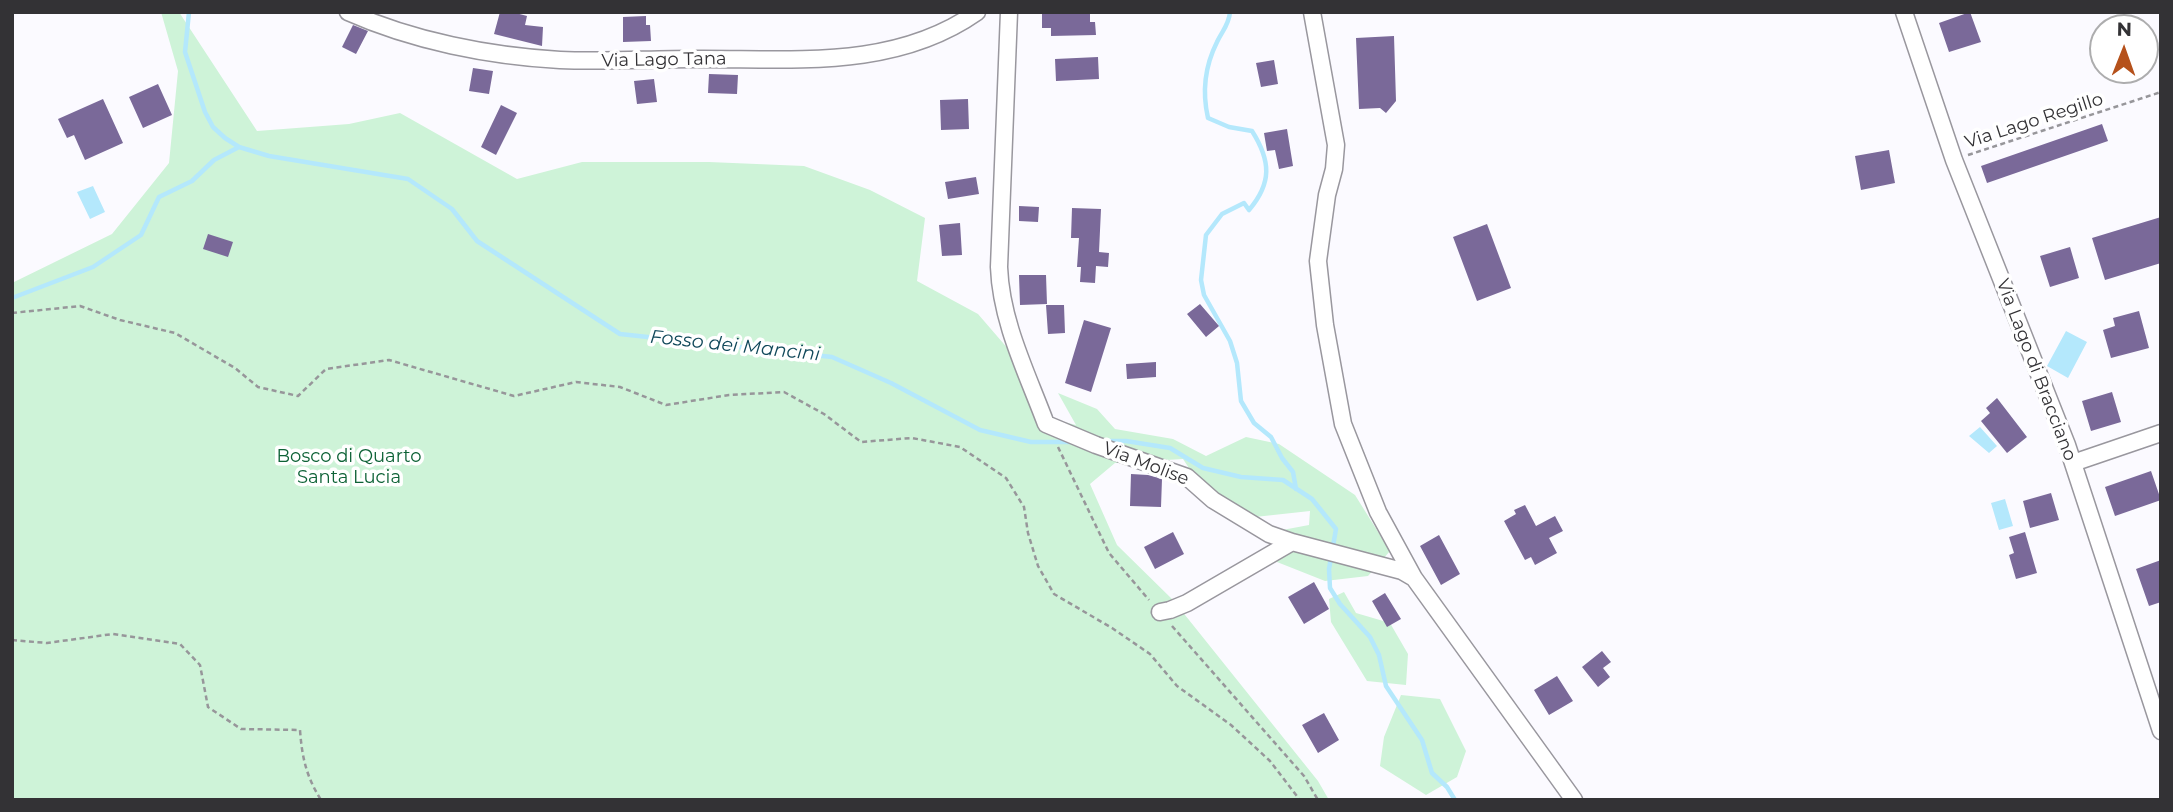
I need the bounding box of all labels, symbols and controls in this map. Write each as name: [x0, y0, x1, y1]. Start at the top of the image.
north arrow: [2089, 14, 2159, 84]
text: N: [2116, 18, 2132, 41]
street label: Via Lago Tana: [601, 48, 727, 72]
street label: Via Lago Regillo: [1962, 88, 2106, 154]
street label: Via Lago di Bracciano: [1991, 276, 2081, 464]
water label: Fosso dei Mancini: [649, 326, 821, 366]
street label: Via Molise: [1100, 438, 1192, 490]
park label: Bosco di Quarto Santa Lucia: [277, 446, 421, 489]

